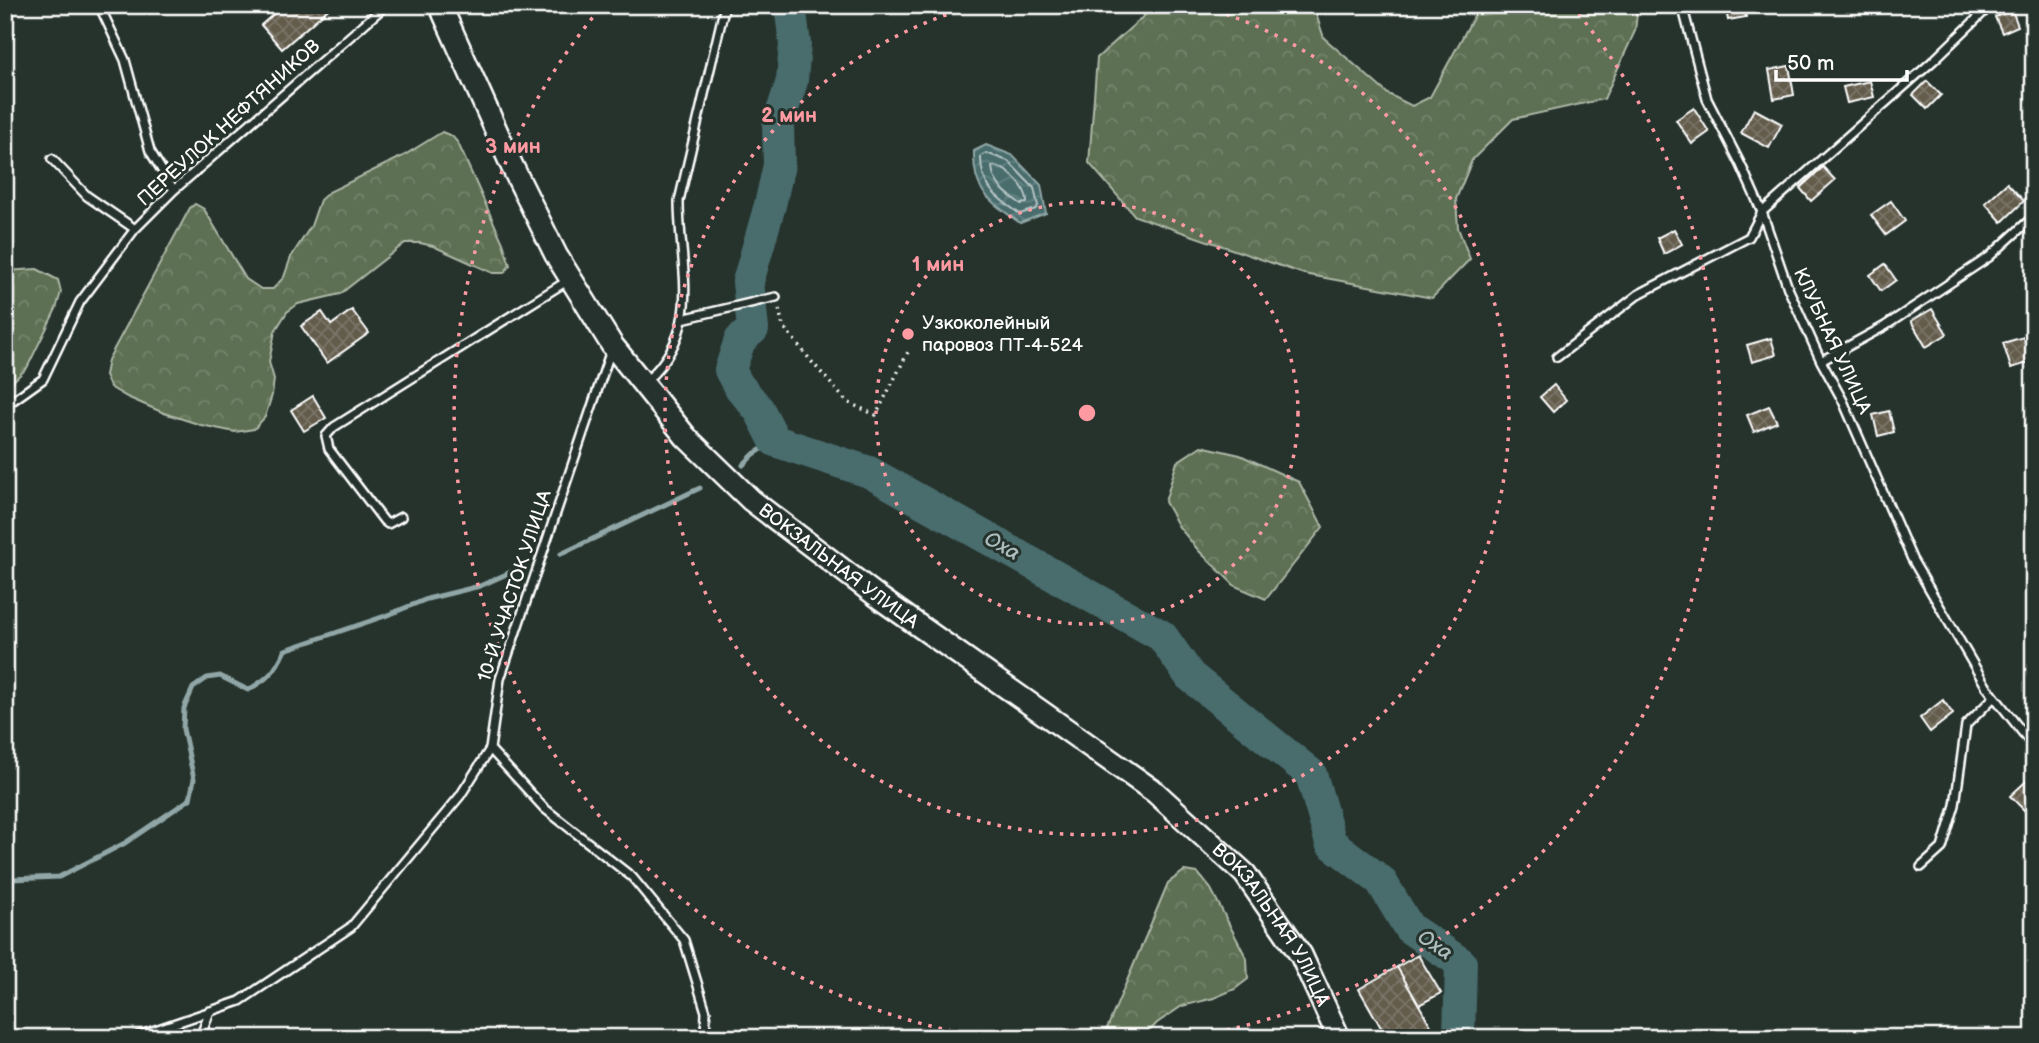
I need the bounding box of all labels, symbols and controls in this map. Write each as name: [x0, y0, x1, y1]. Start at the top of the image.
street label: ПЕРЕУЛОК НЕФТЯНИКОВ: [133, 35, 325, 211]
scale bar: [1776, 38, 1908, 82]
text: 50 m: [1787, 51, 1834, 76]
text: 2 мин: [761, 103, 817, 128]
text: 3 мин: [485, 134, 541, 159]
text: 1 мин: [912, 252, 964, 277]
street label: КЛУБНАЯ УЛИЦА: [1788, 264, 1876, 418]
place label: Узкоколейный паровоз ПТ-4-524: [922, 312, 1083, 357]
marker: Узкоколейный паровоз ПТ-4-524: [900, 326, 916, 342]
centre of rings: [1075, 401, 1099, 425]
street label: 10-Й УЧАСТОК УЛИЦА: [473, 487, 557, 685]
street label: ВОКЗАЛЬНАЯ УЛИЦА: [754, 499, 923, 634]
water label: Оха: [980, 526, 1024, 566]
street label: ВОКЗАЛЬНАЯ УЛИЦА: [1207, 838, 1335, 1010]
water label: Оха: [1413, 924, 1457, 966]

